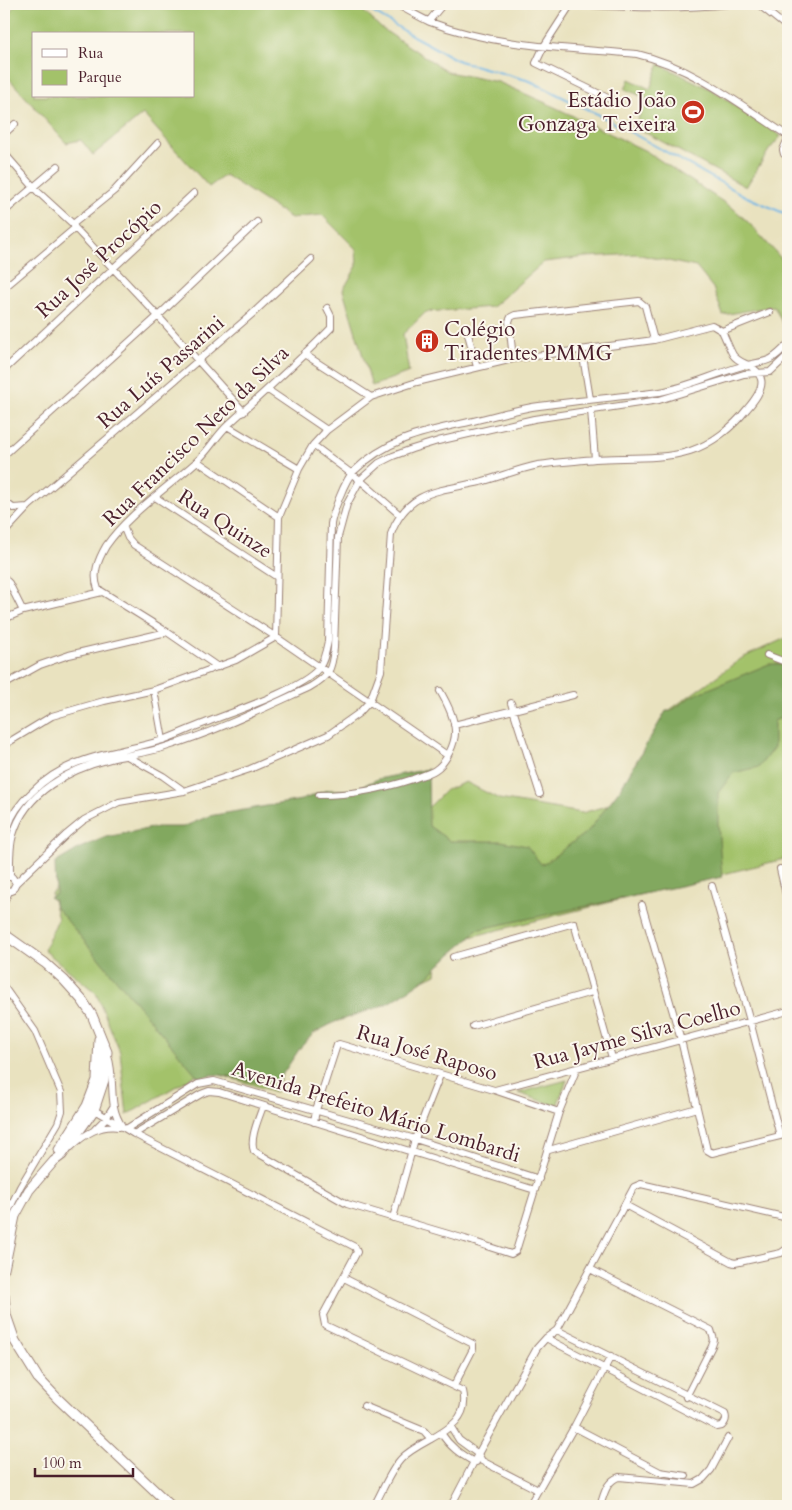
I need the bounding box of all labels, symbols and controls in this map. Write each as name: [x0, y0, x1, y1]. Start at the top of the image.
legend: [32, 32, 195, 98]
text: Rua: [78, 43, 104, 63]
text: Parque: [78, 67, 122, 87]
place label: Estádio João Gonzaga Teixeira: [518, 86, 676, 139]
sports icon: Estádio João Gonzaga Teixeira: [680, 99, 706, 125]
street label: Rua José Procópio: [30, 193, 168, 325]
street label: Rua Luís Passarini: [91, 309, 231, 435]
place label: Colégio Tiradentes PMMG: [444, 315, 613, 368]
building icon: Colégio Tiradentes PMMG: [414, 328, 440, 354]
street label: Rua Francisco Neto da Silva: [96, 339, 296, 533]
street label: Rua Quinze: [172, 483, 278, 565]
street label: Rua Jayme Silva Coelho: [530, 993, 744, 1077]
street label: Rua José Raposo: [353, 1018, 501, 1088]
street label: Avenida Prefeito Mário Lombardi: [228, 1054, 524, 1170]
scale bar: [35, 1445, 132, 1477]
text: 100 m: [42, 1453, 82, 1473]

